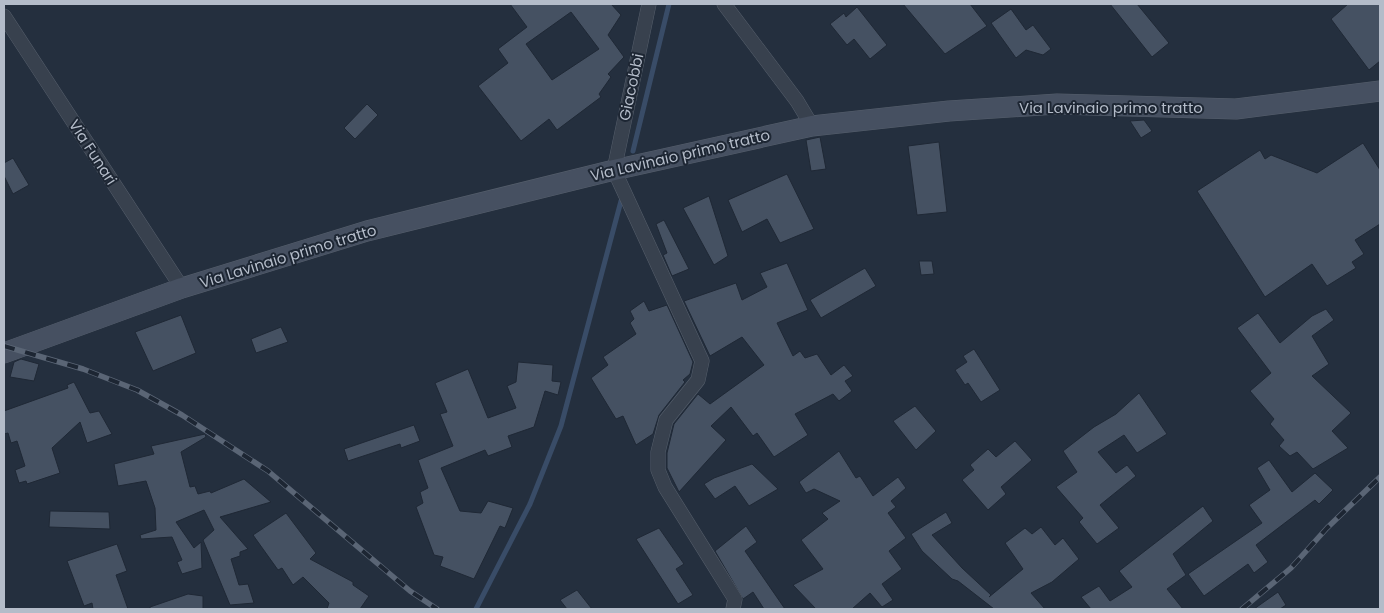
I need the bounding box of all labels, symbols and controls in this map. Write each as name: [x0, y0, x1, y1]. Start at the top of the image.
street label: Giacobbi: [614, 51, 648, 123]
street label: Via Lavinaio primo tratto: [1019, 97, 1203, 118]
street label: Via Funari: [64, 115, 122, 189]
street label: Via Lavinaio primo tratto: [588, 124, 772, 186]
street label: Via Lavinaio primo tratto: [197, 219, 379, 293]

